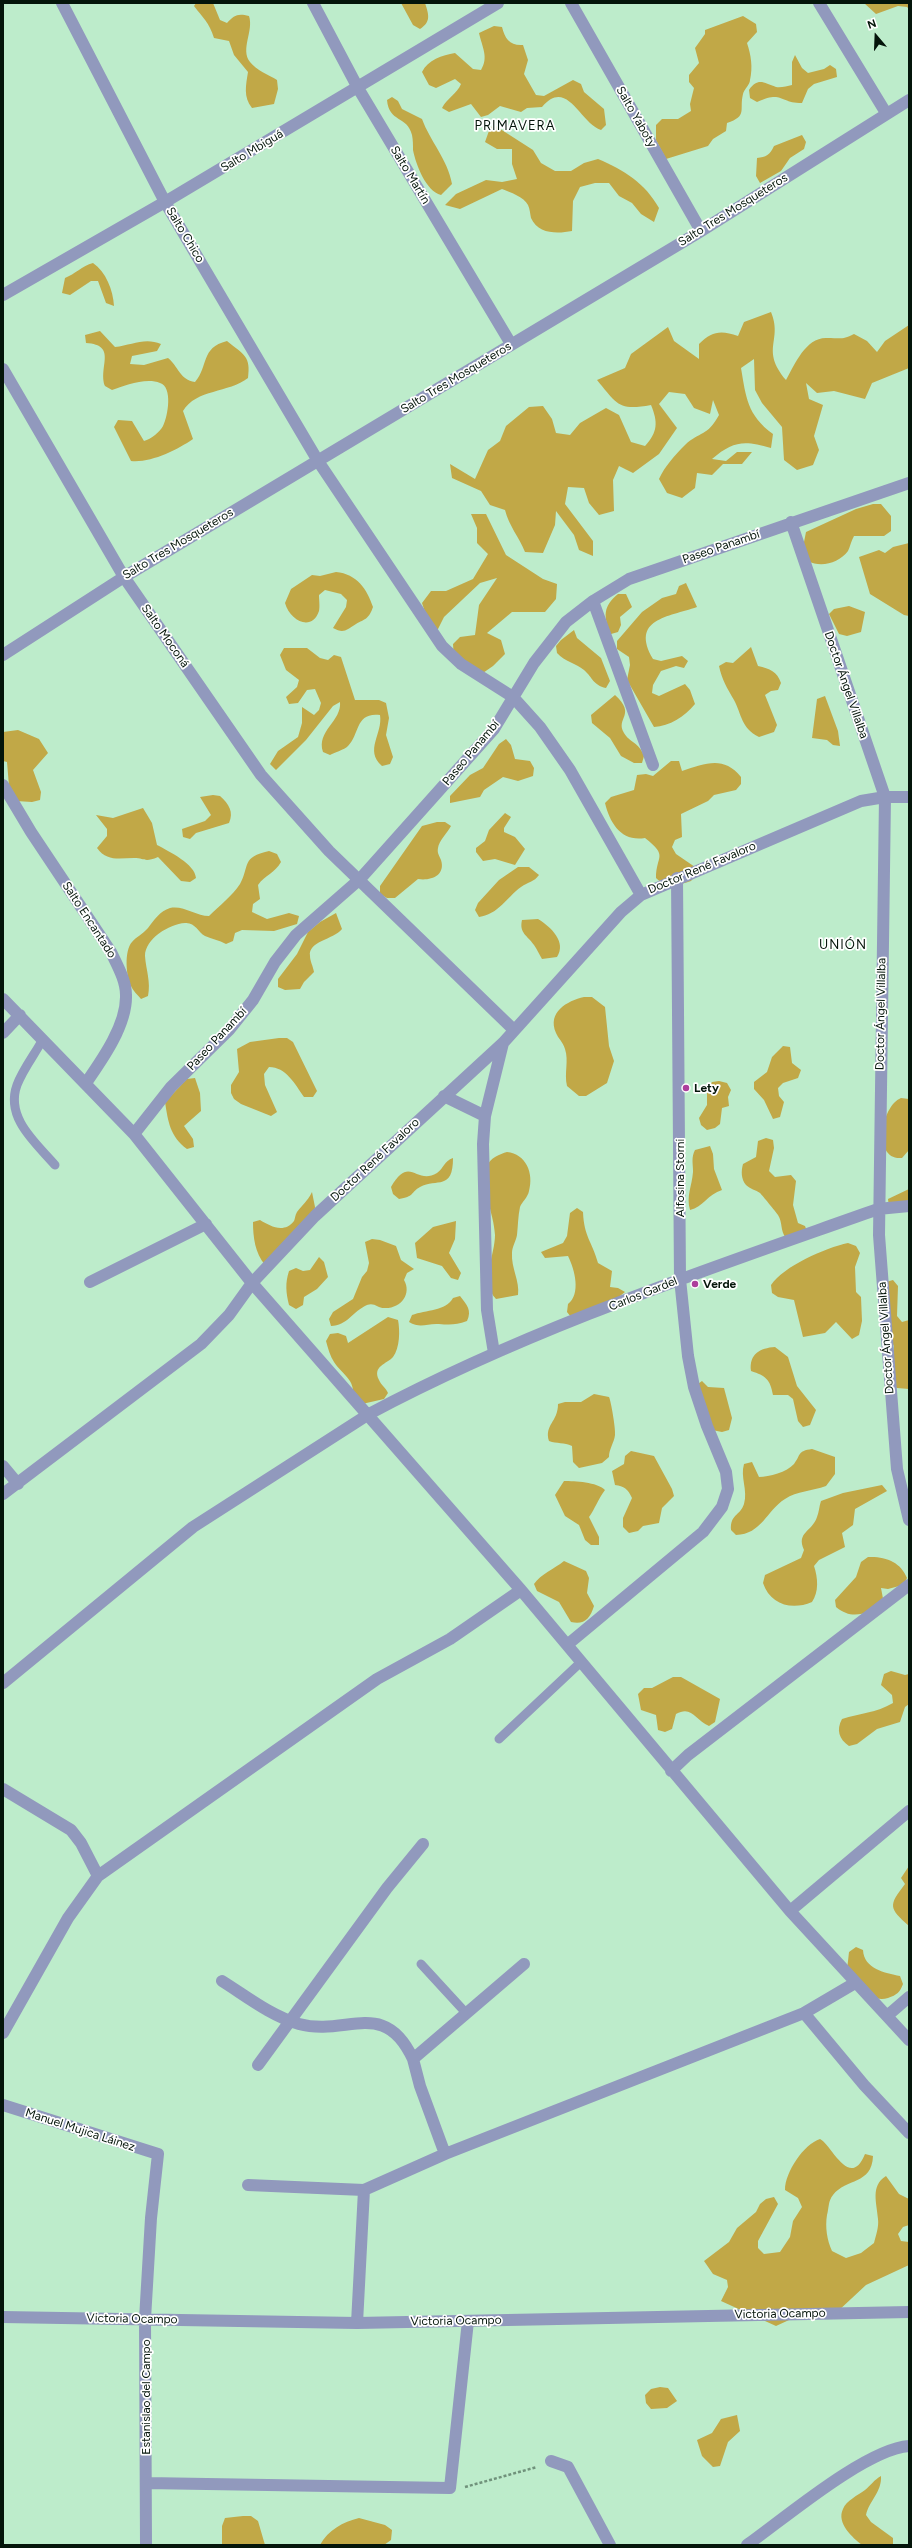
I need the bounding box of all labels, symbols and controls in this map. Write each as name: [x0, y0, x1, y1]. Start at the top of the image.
north arrow: [856, 16, 896, 56]
text: N: [866, 17, 878, 32]
street label: Salto Yaboty: [613, 84, 659, 150]
district label: PRIMAVERA: [474, 118, 556, 134]
street label: Salto Mbiguá: [218, 127, 286, 175]
street label: Salto Martín: [387, 143, 433, 207]
street label: Salto Tres Mosqueteros: [676, 170, 790, 250]
street label: Salto Chico: [163, 205, 207, 265]
street label: Salto Tres Mosqueteros: [398, 339, 514, 417]
street label: Salto Tres Mosqueteros: [120, 505, 236, 583]
street label: Paseo Panambí: [680, 527, 762, 567]
street label: Salto Moconá: [138, 602, 192, 670]
street label: Doctor Ángel Villalba: [821, 629, 871, 741]
street label: Paseo Panambí: [440, 717, 502, 789]
street label: Doctor René Favaloro: [646, 839, 758, 897]
street label: Salto Encantado: [59, 879, 119, 961]
district label: UNIÓN: [819, 937, 867, 953]
street label: Doctor Ángel Villalba: [873, 958, 889, 1070]
street label: Paseo Panambí: [184, 1005, 250, 1073]
place label: Lety: [694, 1081, 719, 1095]
marker: Lety: [681, 1083, 691, 1093]
street label: Doctor René Favaloro: [328, 1115, 422, 1205]
street label: Alfosina Storni: [673, 1139, 687, 1217]
street label: Carlos Gardel: [607, 1274, 679, 1314]
place label: Verde: [703, 1277, 736, 1291]
marker: Verde: [690, 1279, 700, 1289]
street label: Doctor Ángel Villalba: [875, 1281, 897, 1395]
street label: Manuel Mujica Láinez: [23, 2105, 137, 2155]
street label: Victoria Ocampo: [734, 2306, 826, 2322]
street label: Victoria Ocampo: [86, 2311, 178, 2327]
street label: Victoria Ocampo: [410, 2313, 502, 2329]
street label: Estanislao del Campo: [139, 2339, 153, 2455]

